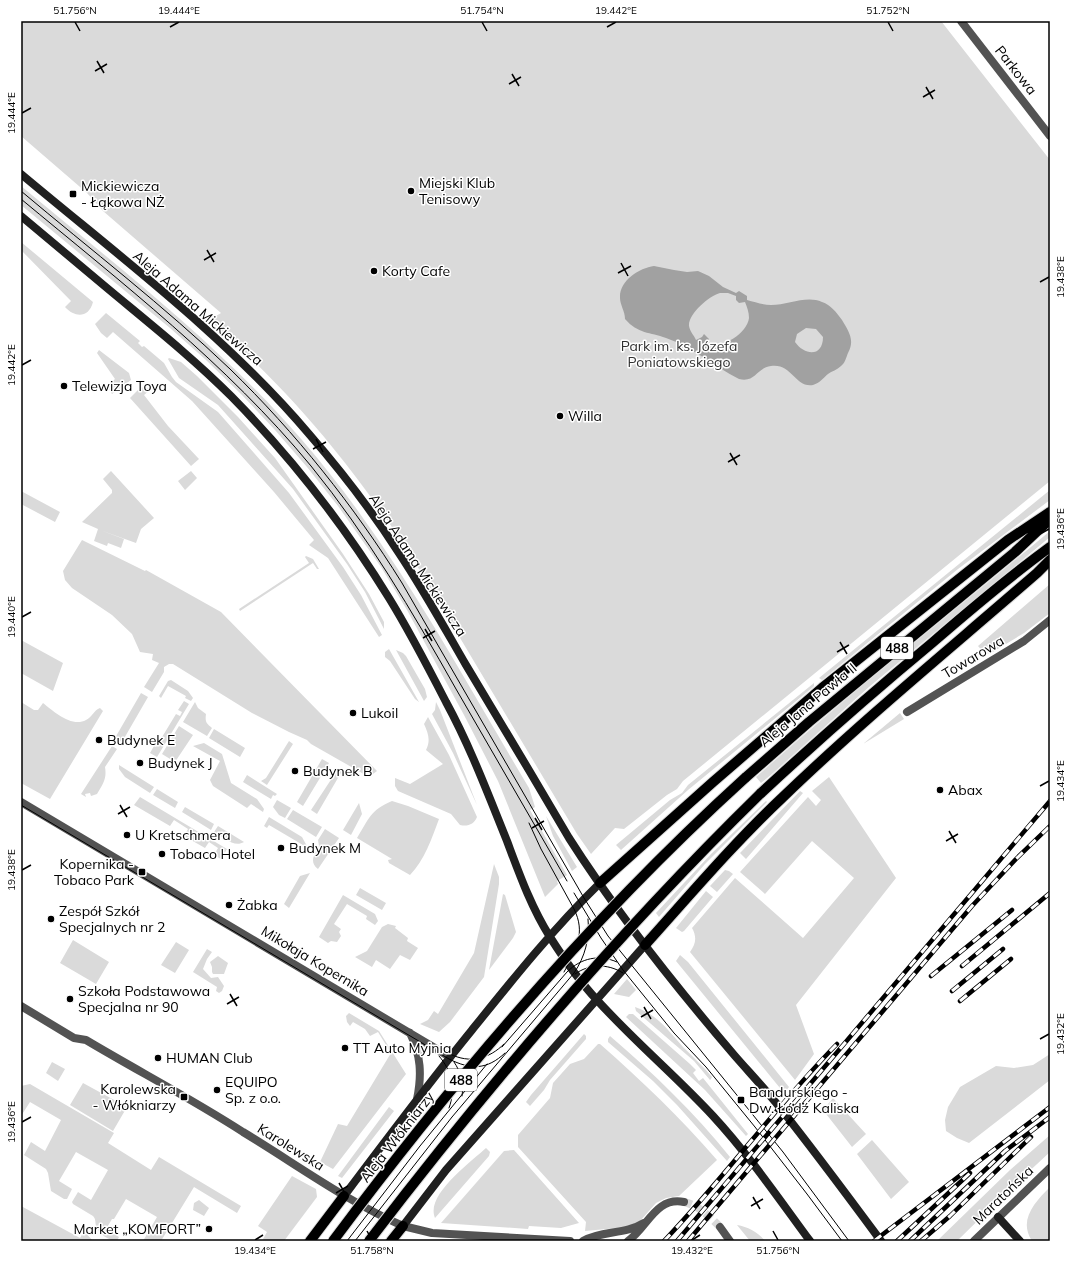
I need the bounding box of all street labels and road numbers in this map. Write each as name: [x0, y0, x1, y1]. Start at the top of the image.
street label: Parkowa: [991, 42, 1041, 98]
street label: Aleja Adama Mickiewicza: [129, 247, 267, 369]
street label: Aleja Adama Mickiewicza: [365, 490, 471, 640]
street label: Towarowa: [939, 632, 1007, 682]
road number: 488: [881, 637, 913, 659]
street label: Aleja Jana Pawła II: [756, 659, 860, 751]
street label: Mikołaja Kopernika: [258, 922, 372, 1000]
road number: 488: [445, 1069, 477, 1091]
street label: Aleja Włókniarzy: [356, 1088, 438, 1186]
street label: Karolewska: [254, 1119, 328, 1175]
street label: Maratońska: [969, 1162, 1037, 1228]

